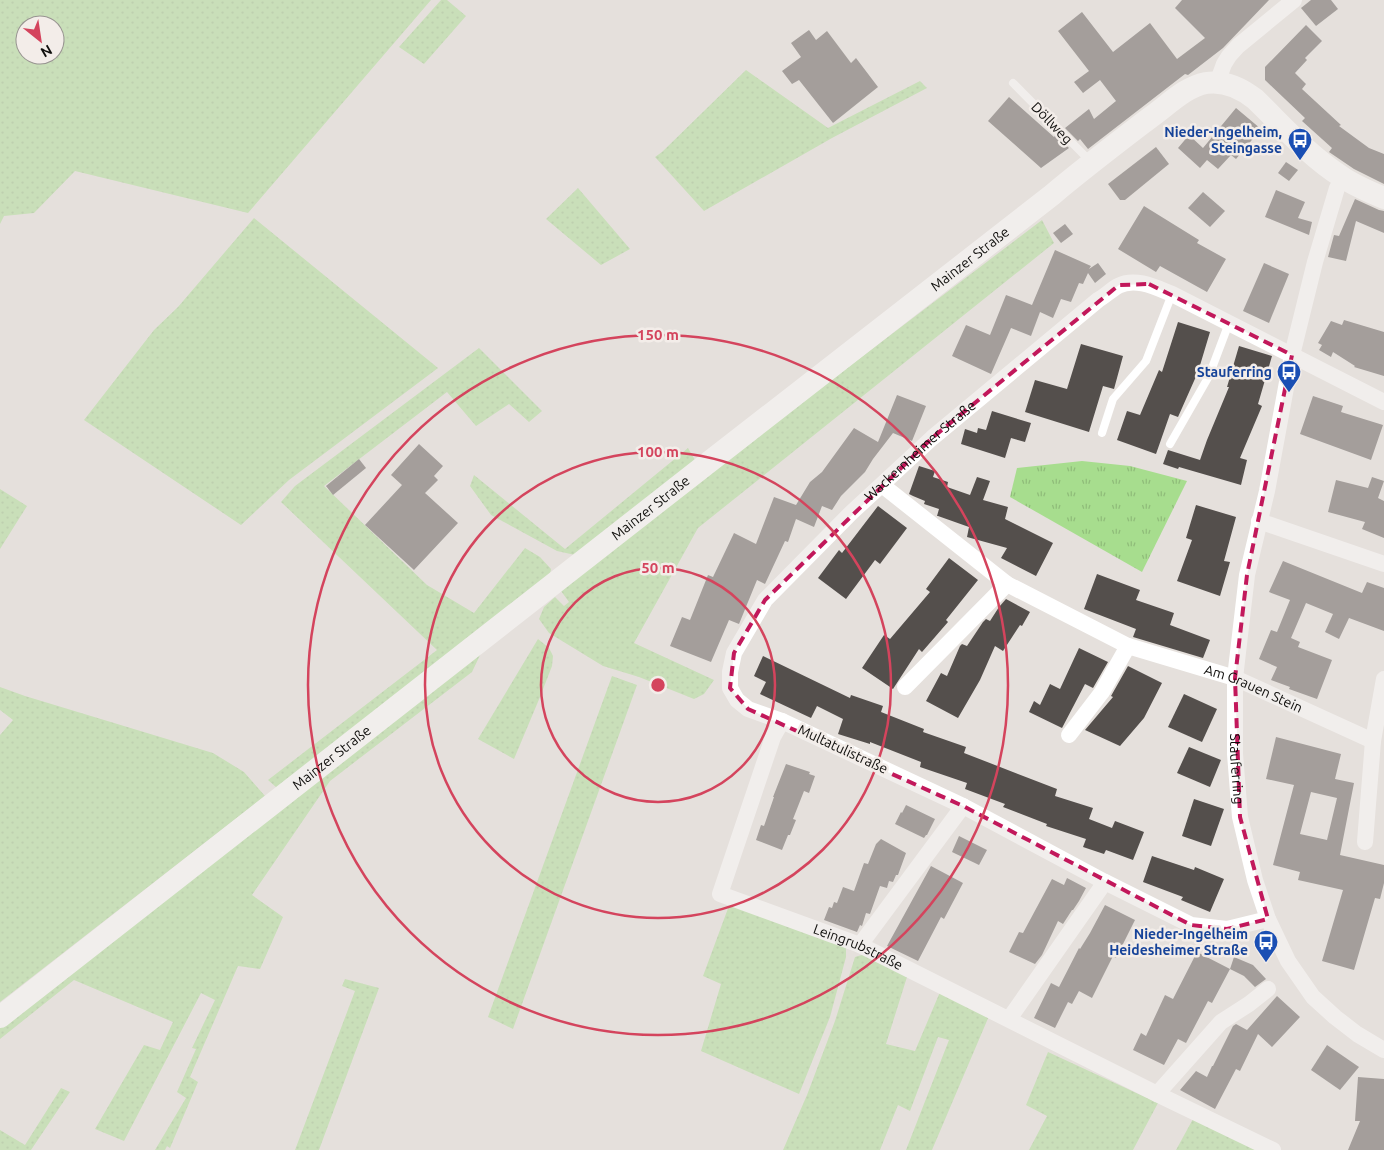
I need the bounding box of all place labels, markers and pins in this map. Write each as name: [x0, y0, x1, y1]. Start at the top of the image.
place label: Nieder-Ingelheim, Steingasse: [1164, 124, 1282, 156]
bus stop icon: Nieder-Ingelheim, Steingasse: [1287, 127, 1313, 161]
bus stop icon: Stauferring: [1276, 359, 1302, 393]
place label: Stauferring: [1197, 364, 1272, 380]
centre of rings: [649, 676, 667, 694]
place label: Nieder-Ingelheim Heidesheimer Straße: [1109, 926, 1248, 958]
bus stop icon: Nieder-Ingelheim Heidesheimer Straße: [1253, 929, 1279, 963]

